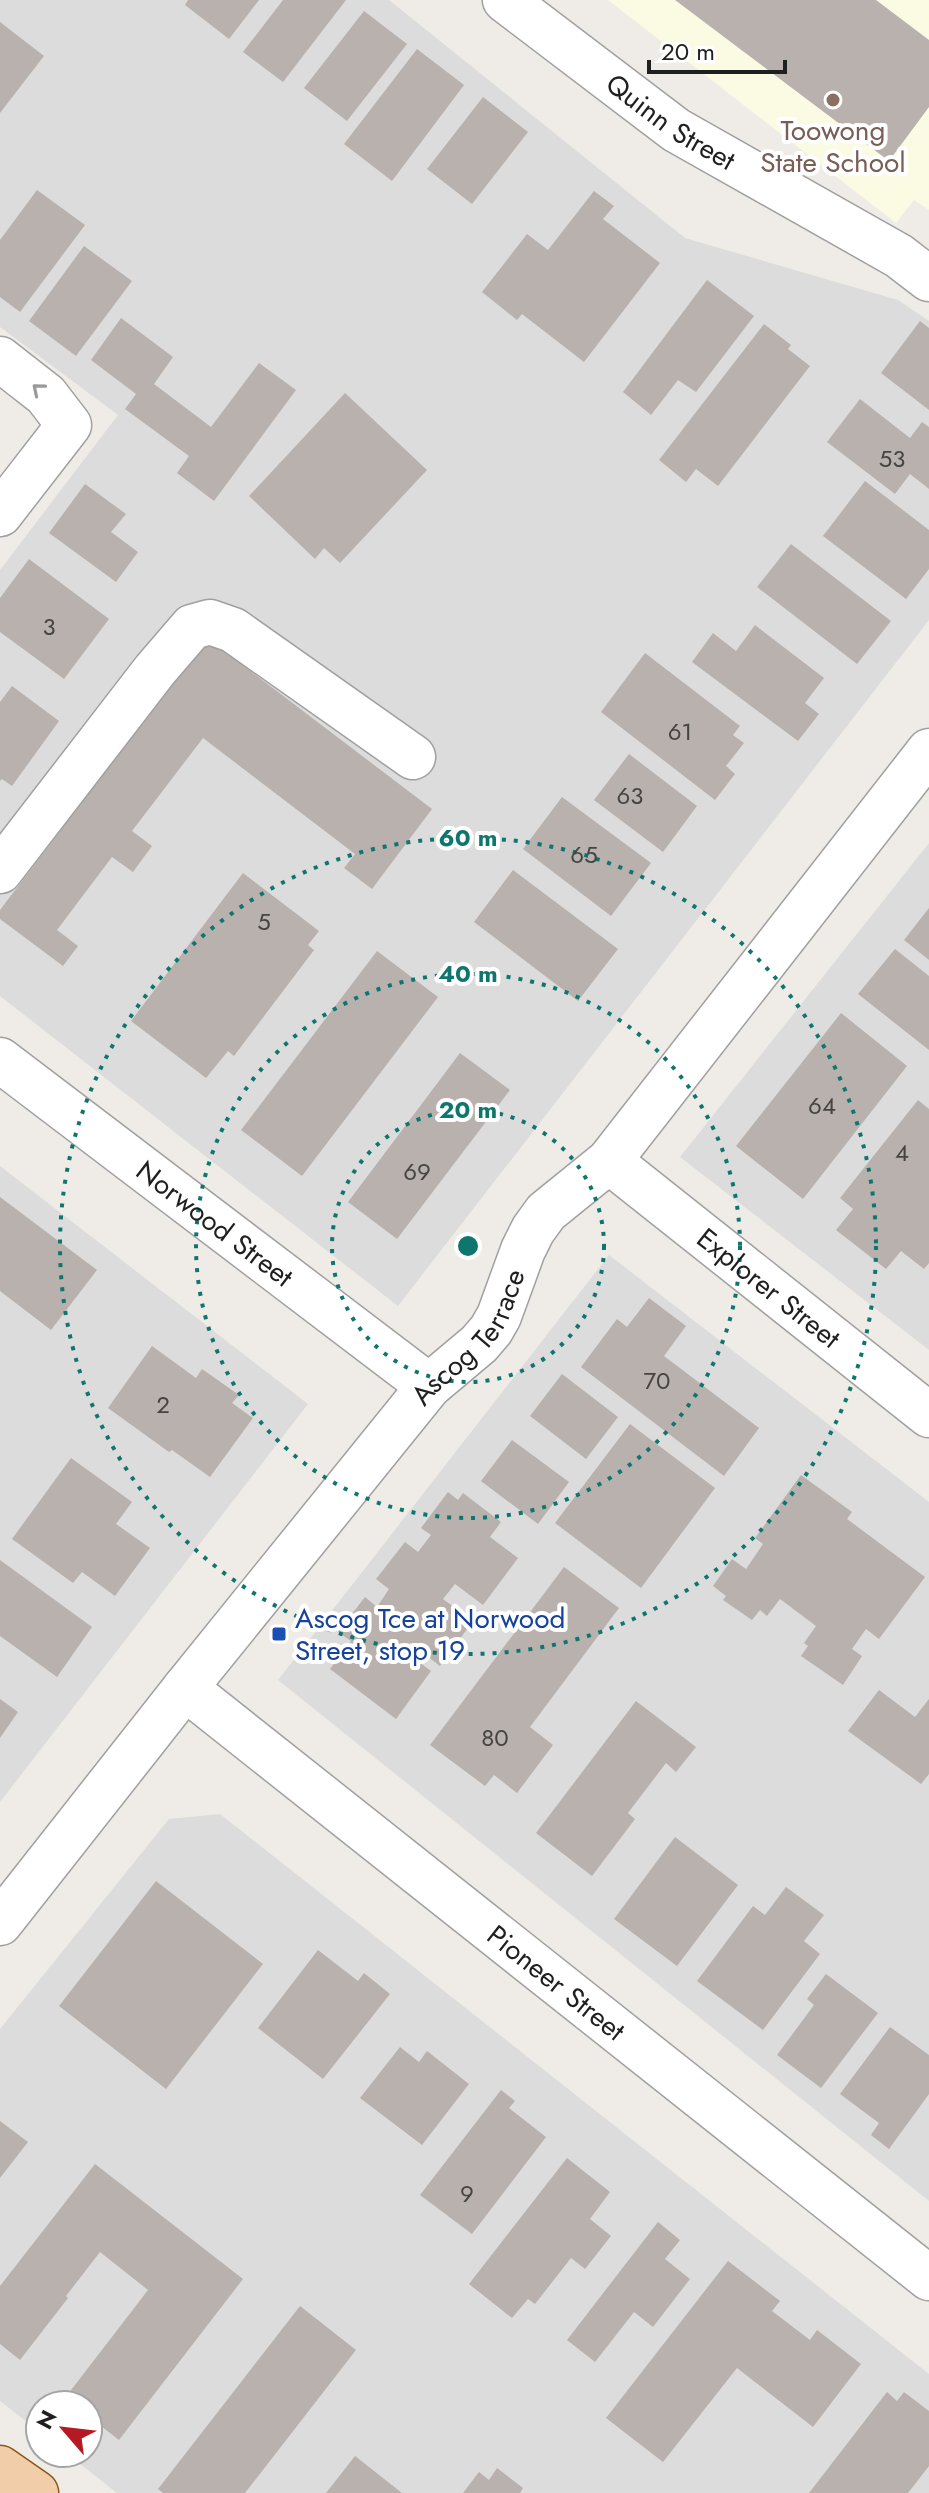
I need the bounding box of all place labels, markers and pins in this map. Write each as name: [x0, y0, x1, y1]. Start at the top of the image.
marker: Toowong State School: [824, 91, 842, 109]
place label: Toowong State School: [760, 110, 906, 183]
centre of rings: [454, 1232, 482, 1260]
place label: Ascog Tce at Norwood Street, stop 19: [295, 1598, 565, 1671]
marker: Ascog Tce at Norwood Street, stop 19: [270, 1625, 288, 1643]

